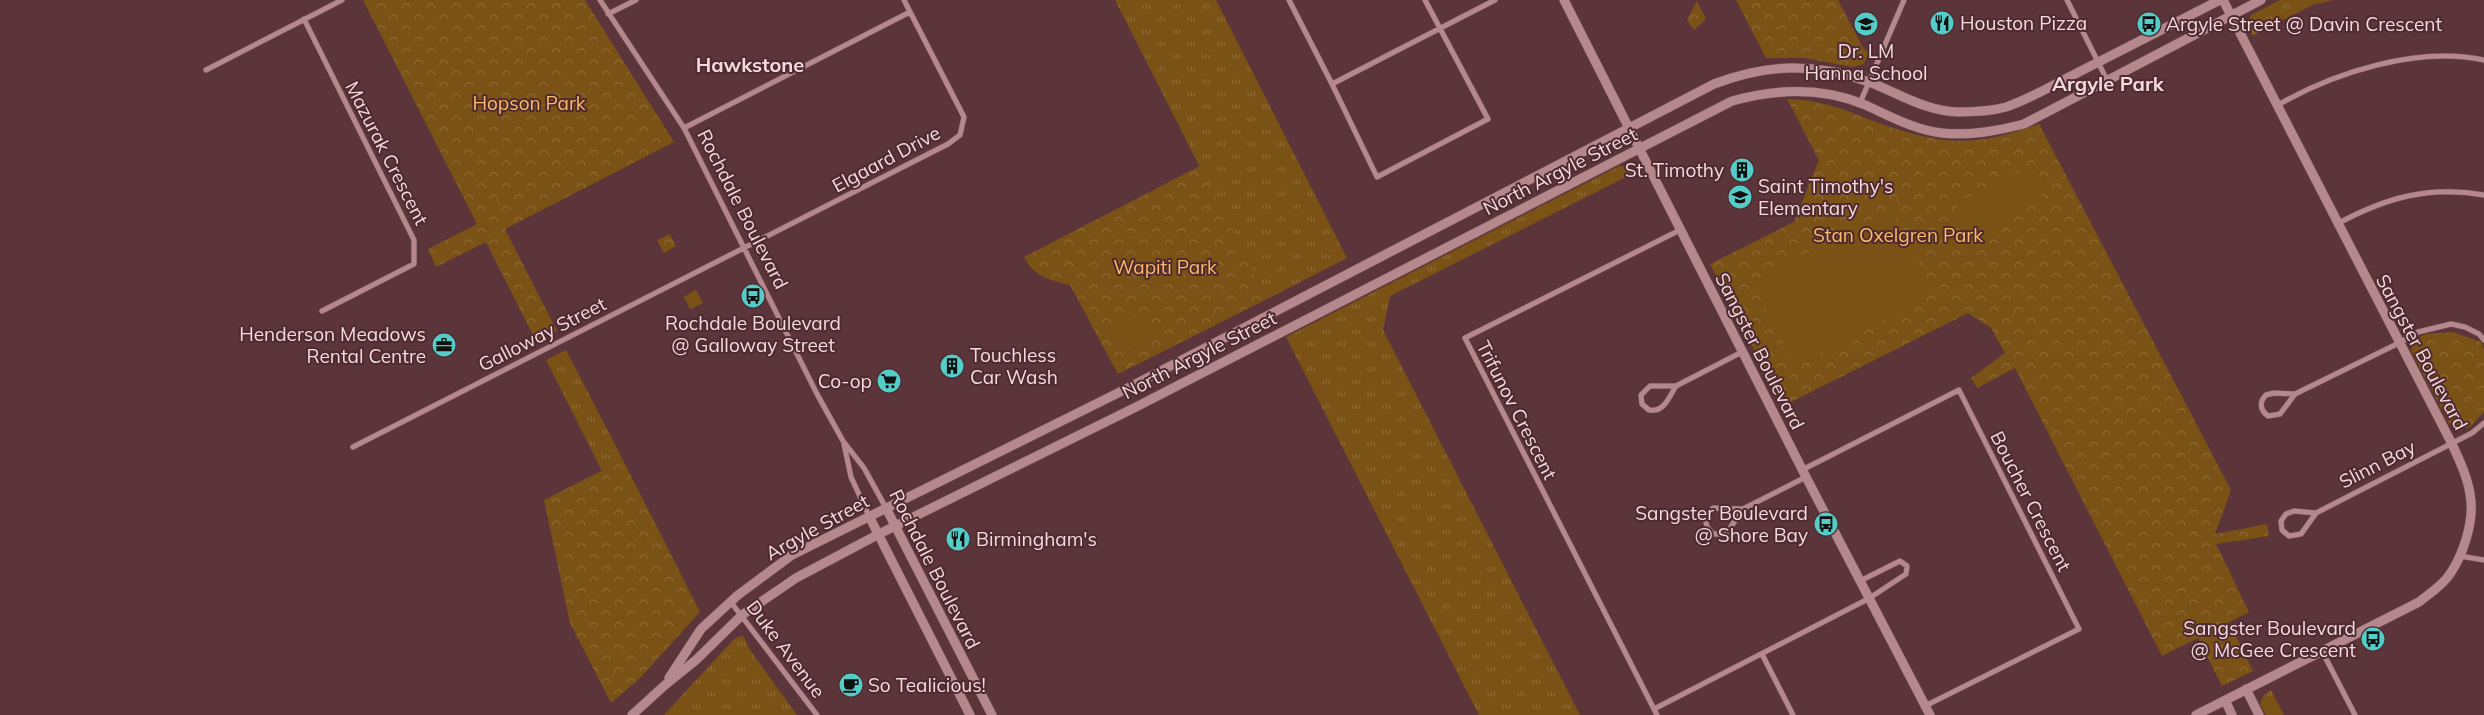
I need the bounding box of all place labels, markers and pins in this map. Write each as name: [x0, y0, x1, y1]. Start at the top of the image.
restaurant icon: Houston Pizza: [1929, 10, 1955, 36]
school or university icon: Dr. LM Hanna School: [1853, 11, 1879, 37]
place label: Houston Pizza: [1960, 11, 2087, 35]
bus stop icon: Argyle Street @ Davin Crescent: [2136, 11, 2162, 37]
place label: Argyle Street @ Davin Crescent: [2166, 12, 2442, 36]
place label: Dr. LM Hanna School: [1804, 39, 1928, 85]
building icon: St. Timothy: [1729, 157, 1755, 183]
place label: St. Timothy: [1625, 158, 1724, 182]
place label: Saint Timothy's Elementary: [1758, 174, 1893, 220]
school or university icon: Saint Timothy's Elementary: [1727, 184, 1753, 210]
bus stop icon: Rochdale Boulevard @ Galloway Street: [740, 283, 766, 309]
place label: Rochdale Boulevard @ Galloway Street: [665, 311, 841, 357]
place label: Henderson Meadows Rental Centre: [239, 322, 426, 368]
office icon: Henderson Meadows Rental Centre: [431, 332, 457, 358]
place label: Touchless Car Wash: [970, 343, 1058, 389]
building icon: Touchless Car Wash: [939, 353, 965, 379]
supermarket icon: Co-op: [876, 368, 902, 394]
place label: Co-op: [818, 369, 872, 393]
place label: Sangster Boulevard @ Shore Bay: [1635, 501, 1808, 547]
bus stop icon: Sangster Boulevard @ Shore Bay: [1813, 511, 1839, 537]
restaurant icon: Birmingham's: [945, 526, 971, 552]
place label: Birmingham's: [976, 527, 1097, 551]
place label: Sangster Boulevard @ McGee Crescent: [2183, 616, 2356, 662]
bus stop icon: Sangster Boulevard @ McGee Crescent: [2360, 626, 2386, 652]
cafe icon: So Tealicious!: [838, 672, 864, 698]
place label: So Tealicious!: [868, 673, 986, 697]

